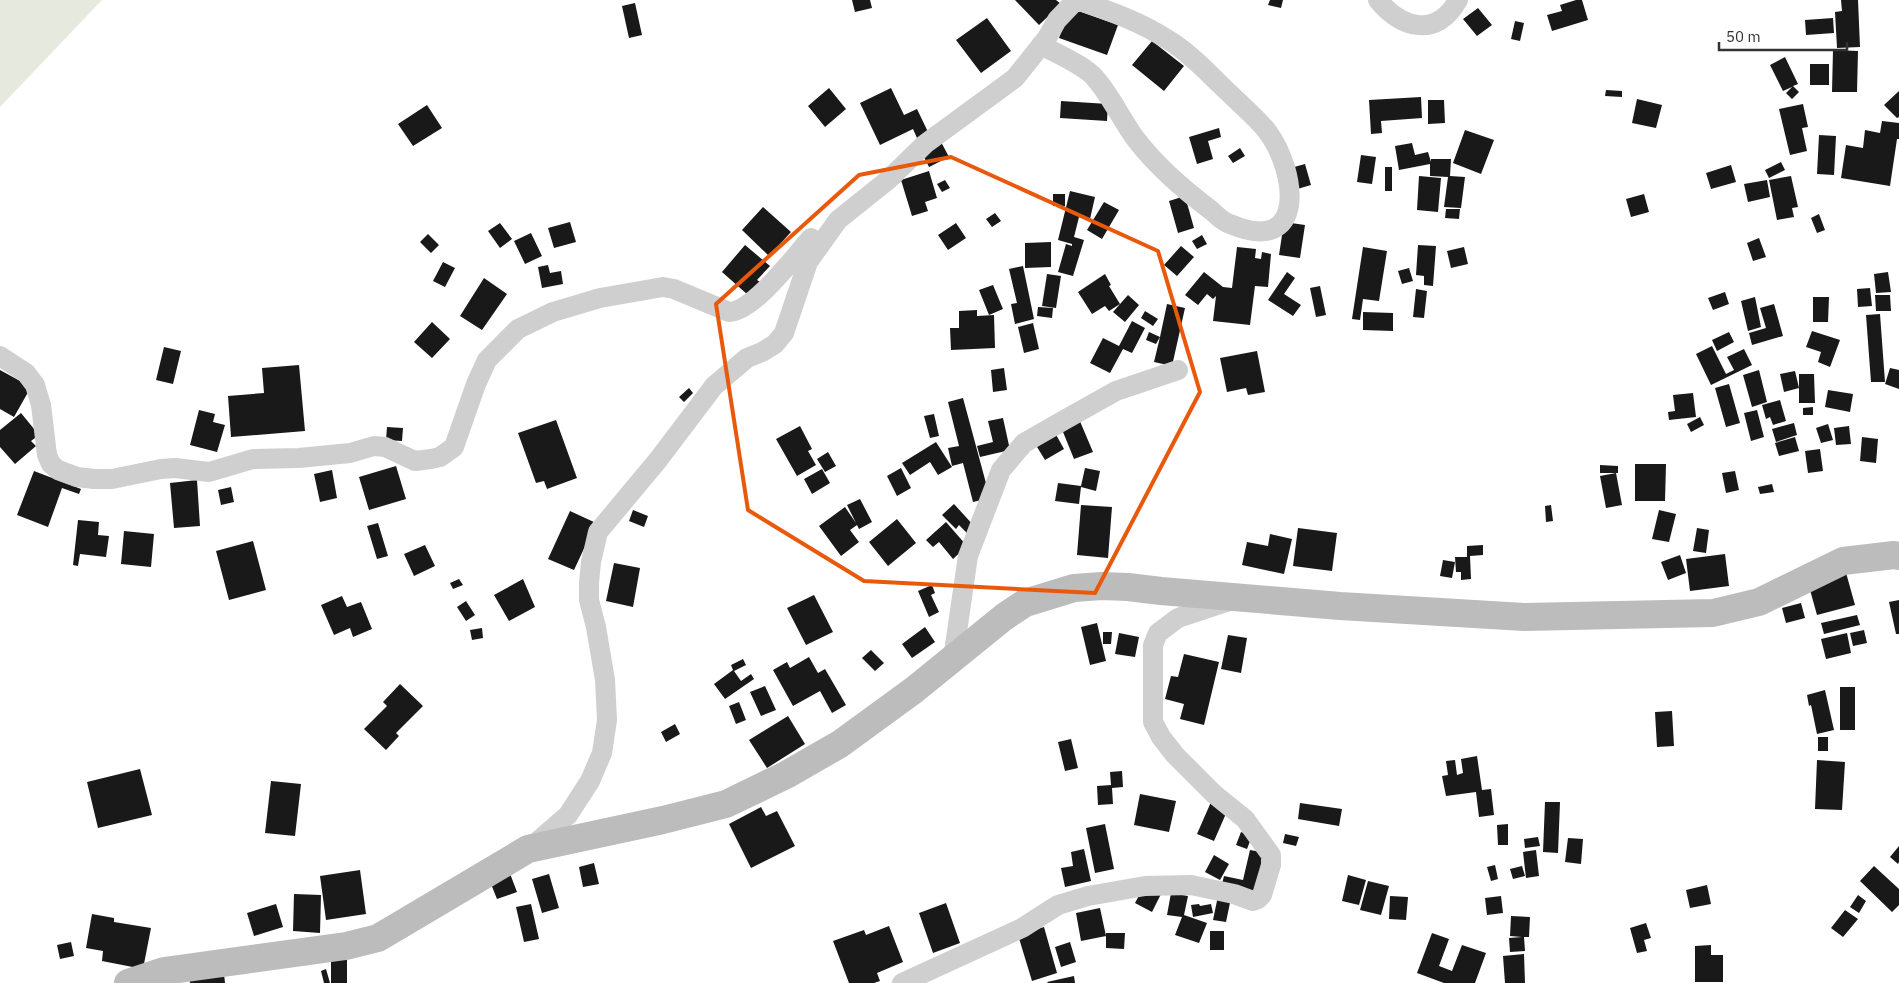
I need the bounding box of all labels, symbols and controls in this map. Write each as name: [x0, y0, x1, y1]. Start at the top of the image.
scale bar: [1719, 20, 1846, 52]
text: 50 m: [1726, 27, 1761, 46]

